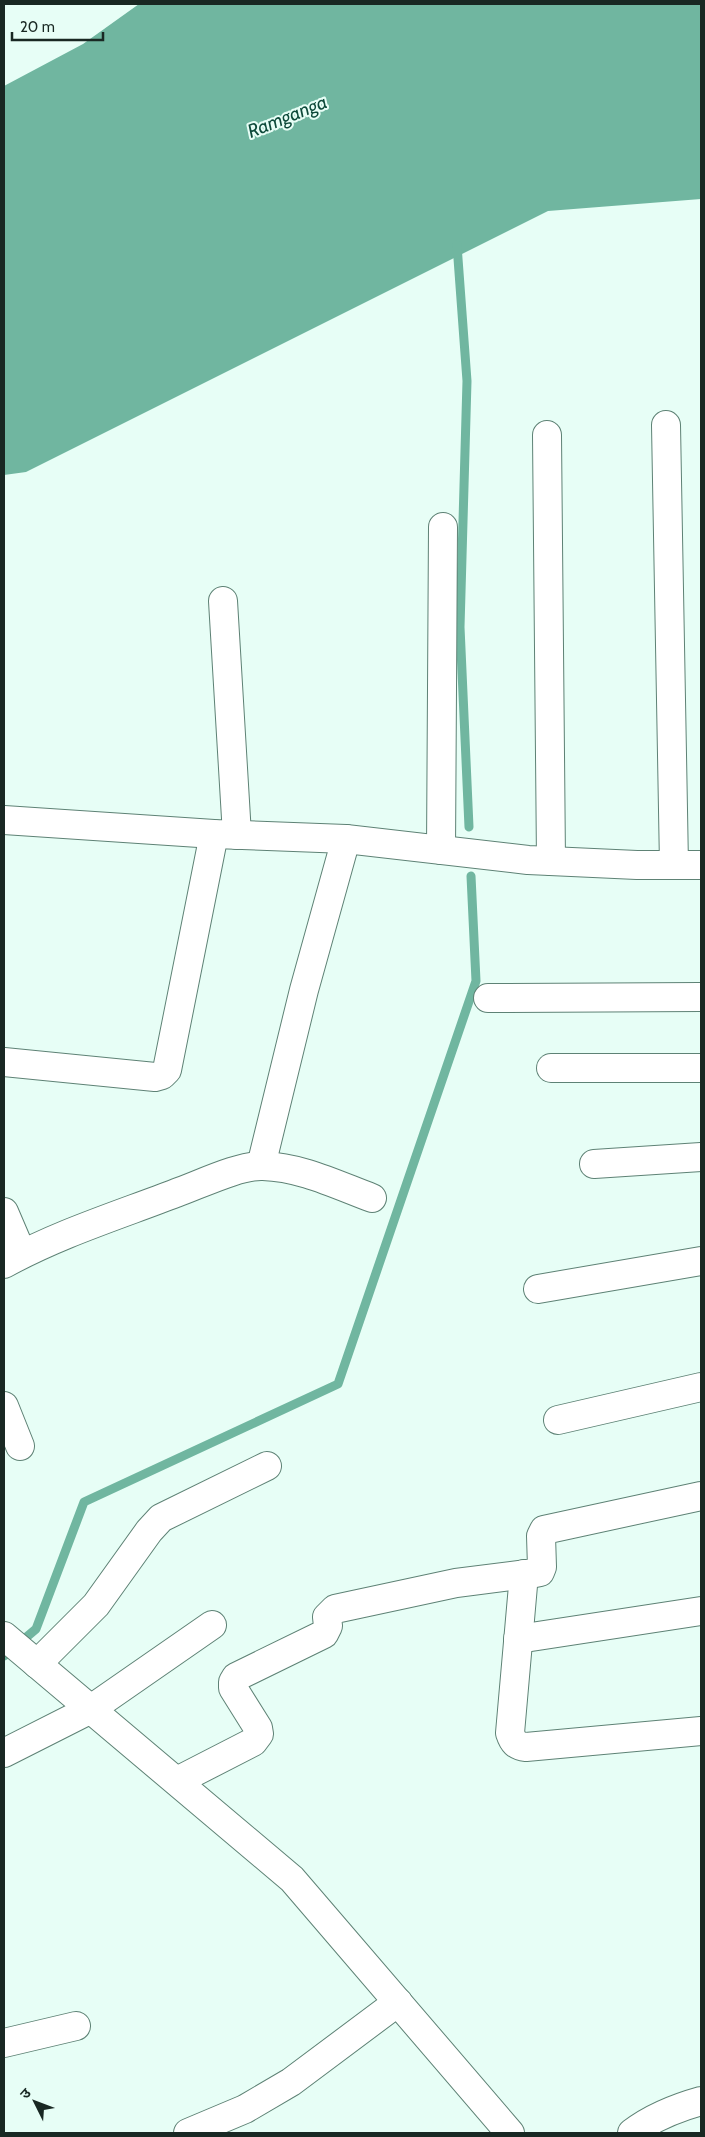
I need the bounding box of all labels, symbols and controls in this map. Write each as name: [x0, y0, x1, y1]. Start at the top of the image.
scale bar: [12, 10, 104, 42]
text: 20 m: [20, 18, 55, 36]
water label: Ramganga: [244, 90, 330, 143]
north arrow: [10, 2077, 60, 2127]
text: उ: [16, 2084, 35, 2102]

